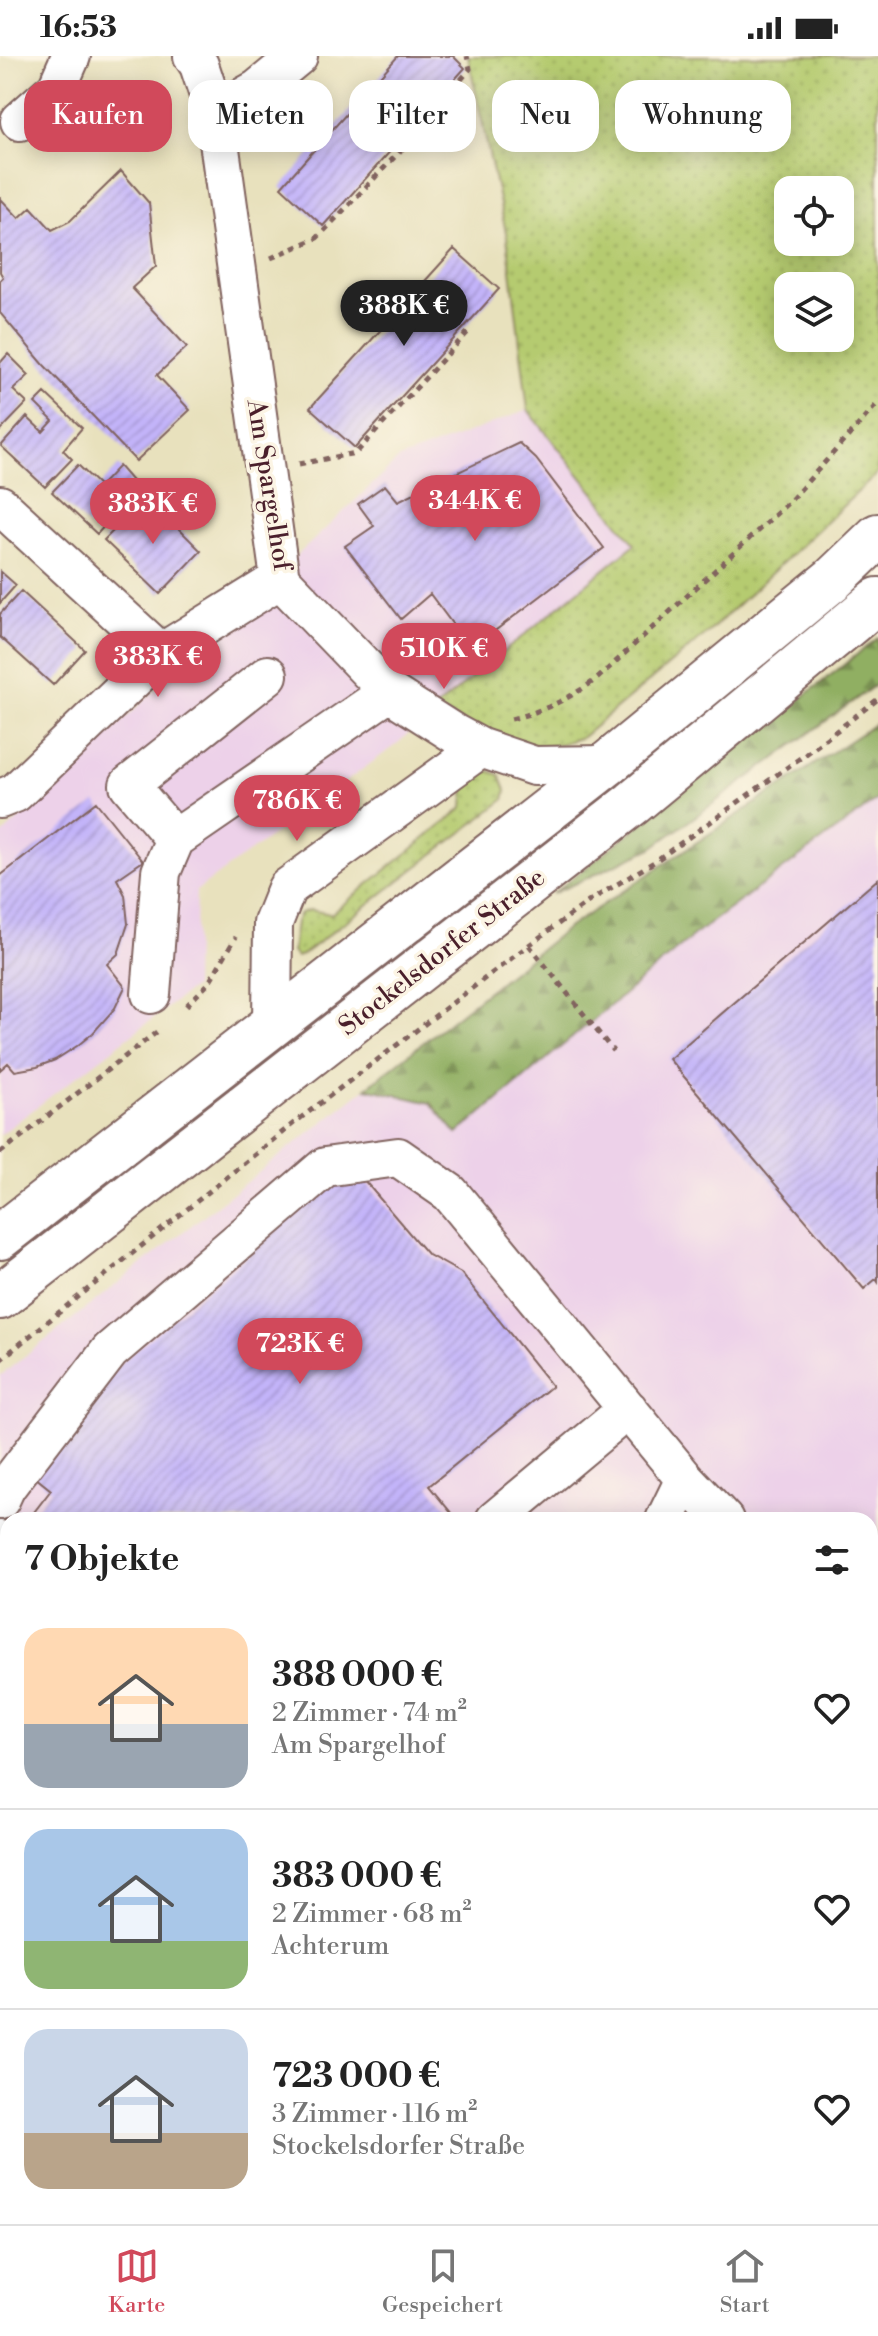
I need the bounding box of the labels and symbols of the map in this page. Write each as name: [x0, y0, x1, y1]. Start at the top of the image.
pin: 388K €: [339, 280, 469, 348]
street label: Am Spargelhof: [239, 396, 299, 575]
pin: 344K €: [410, 475, 540, 543]
pin: 383K €: [88, 478, 218, 546]
pin: 510K €: [379, 623, 509, 691]
pin: 383K €: [93, 631, 223, 699]
pin: 786K €: [232, 775, 362, 843]
street label: Stockelsdorfer Straße: [332, 861, 552, 1043]
pin: 723K €: [235, 1318, 365, 1386]

